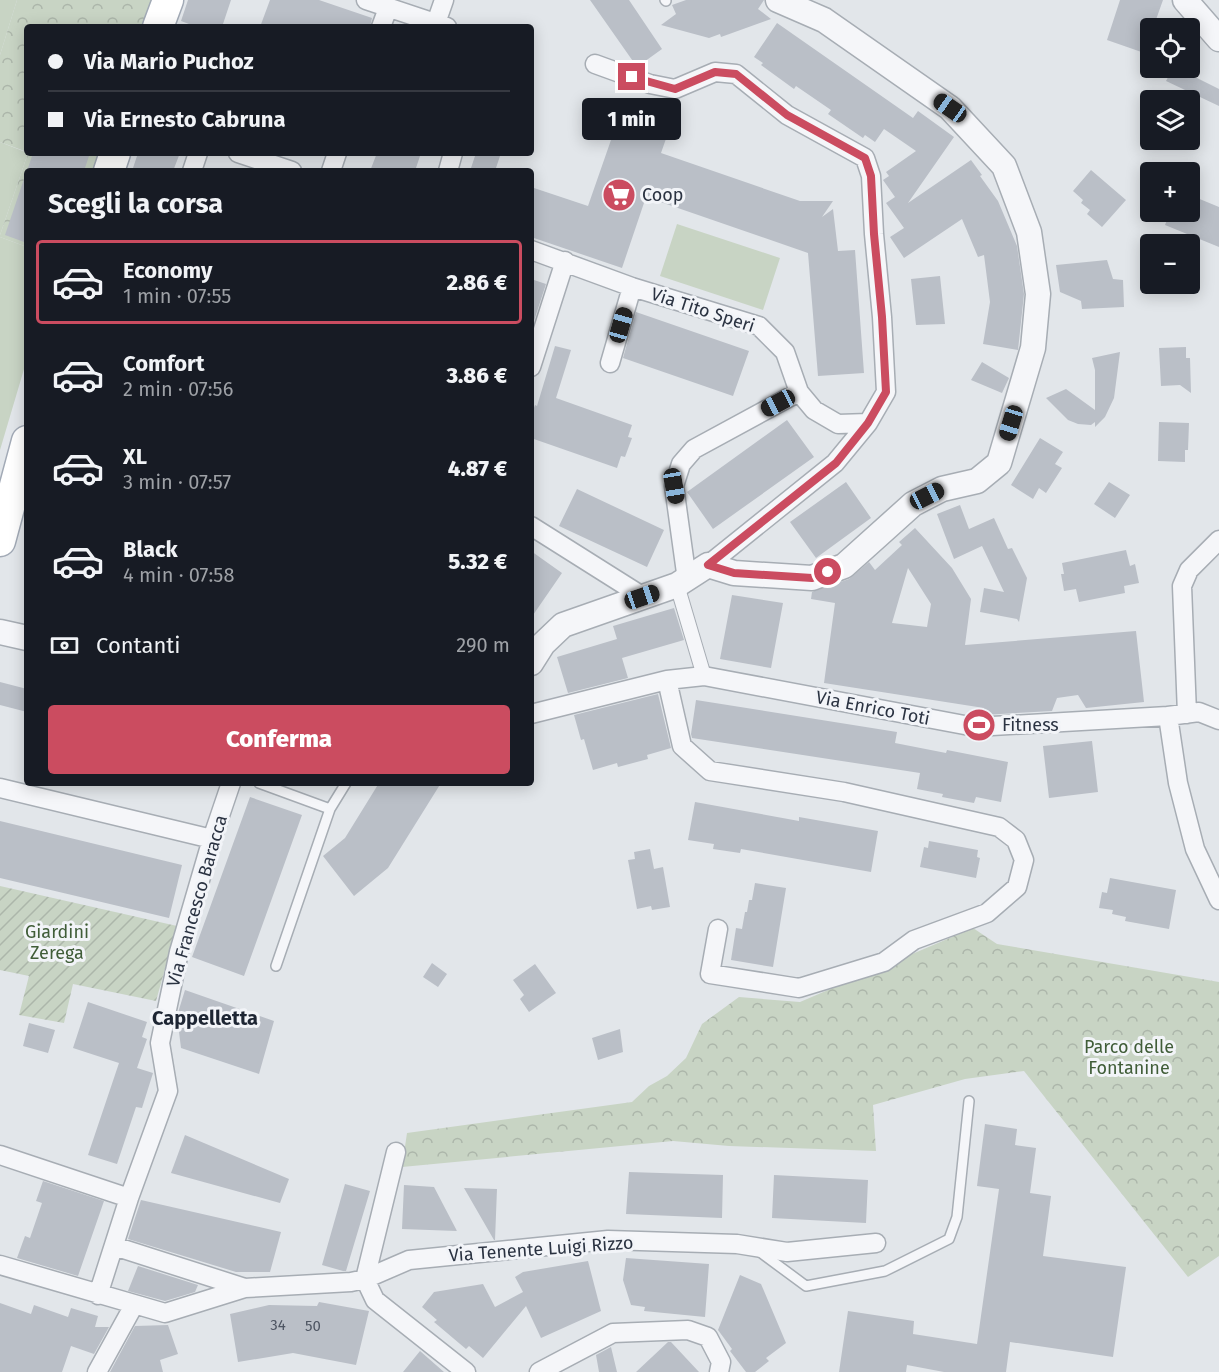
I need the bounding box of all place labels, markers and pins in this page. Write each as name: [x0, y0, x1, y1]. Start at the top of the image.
supermarket icon: Coop: [601, 177, 637, 213]
place label: Coop: [642, 184, 683, 206]
sports icon: Fitness: [961, 707, 997, 743]
place label: Fitness: [1002, 714, 1059, 736]

